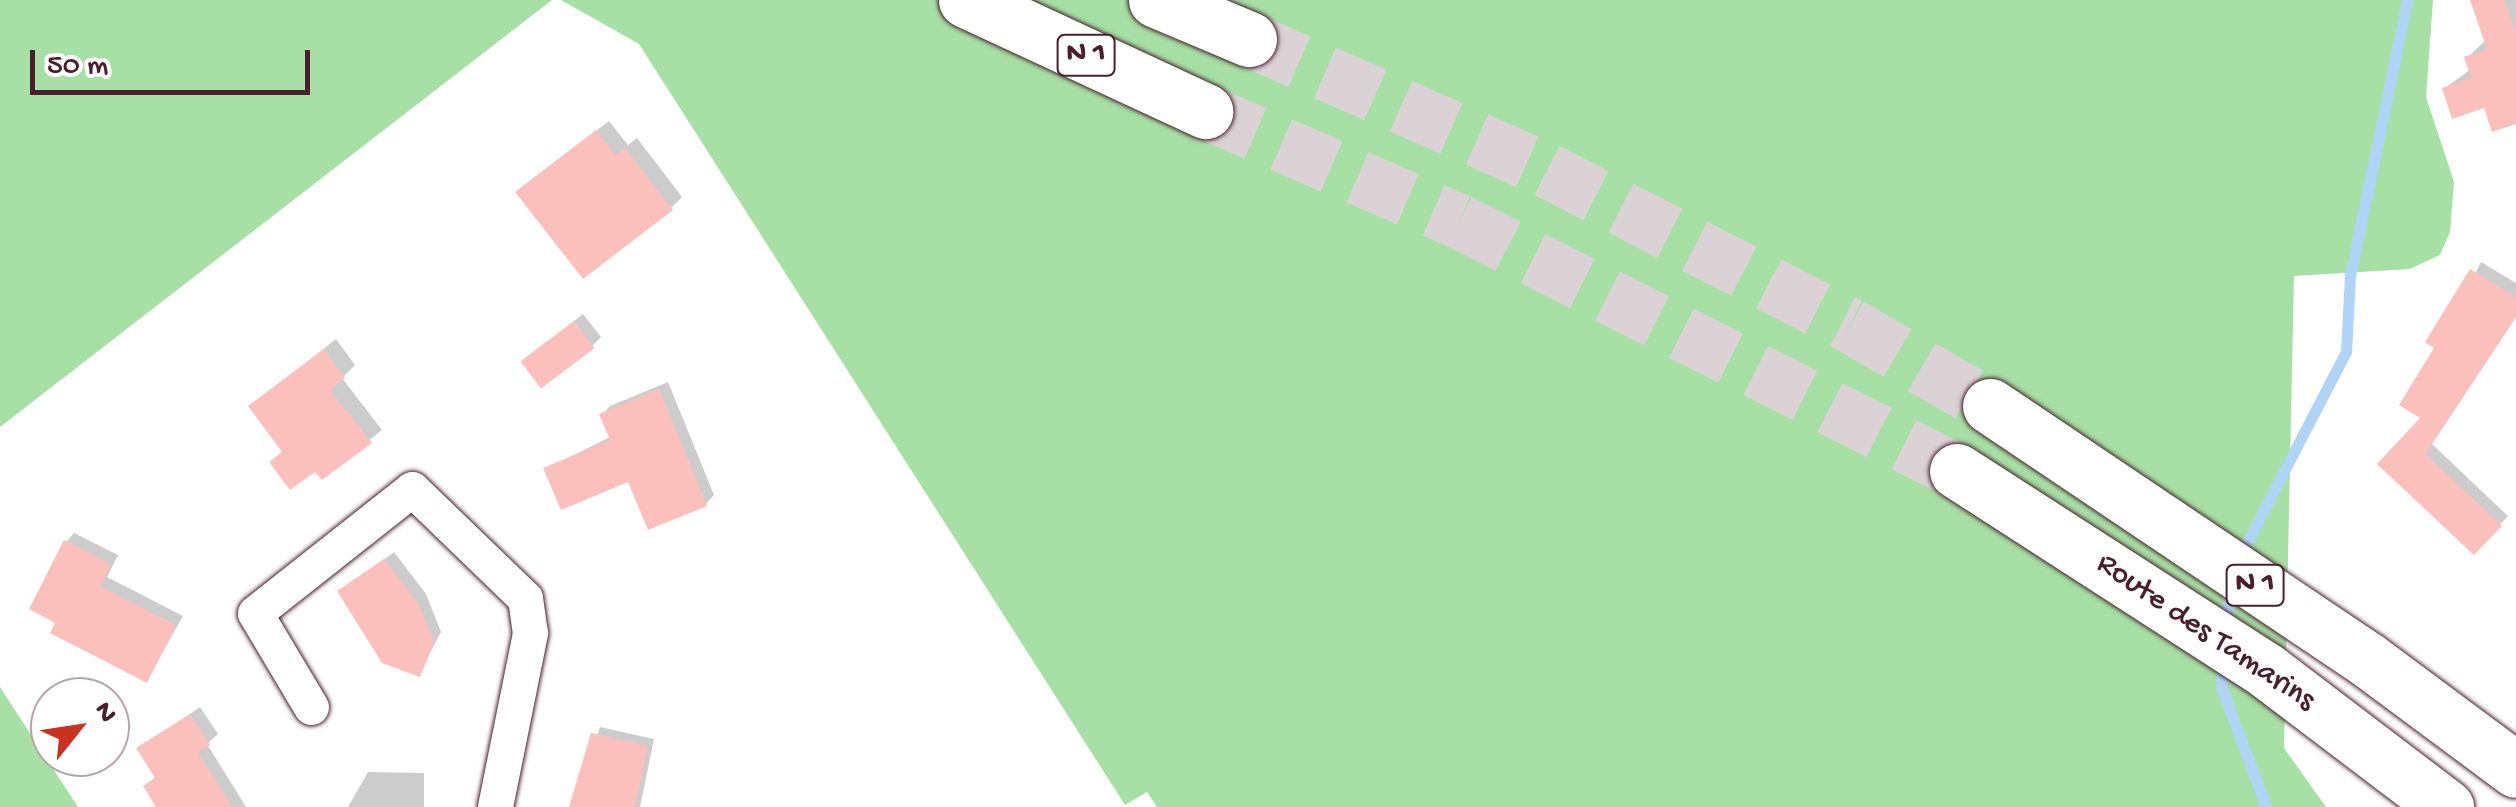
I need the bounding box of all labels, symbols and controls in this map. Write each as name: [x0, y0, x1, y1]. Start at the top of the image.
scale bar: [35, 30, 315, 92]
road number: N 1: [1056, 30, 1116, 80]
text: 50 m: [47, 50, 108, 85]
street label: Route des Tamarins: [2088, 546, 2322, 720]
road number: N 1: [2225, 560, 2285, 610]
north arrow: [30, 677, 130, 777]
text: N: [86, 697, 124, 729]

